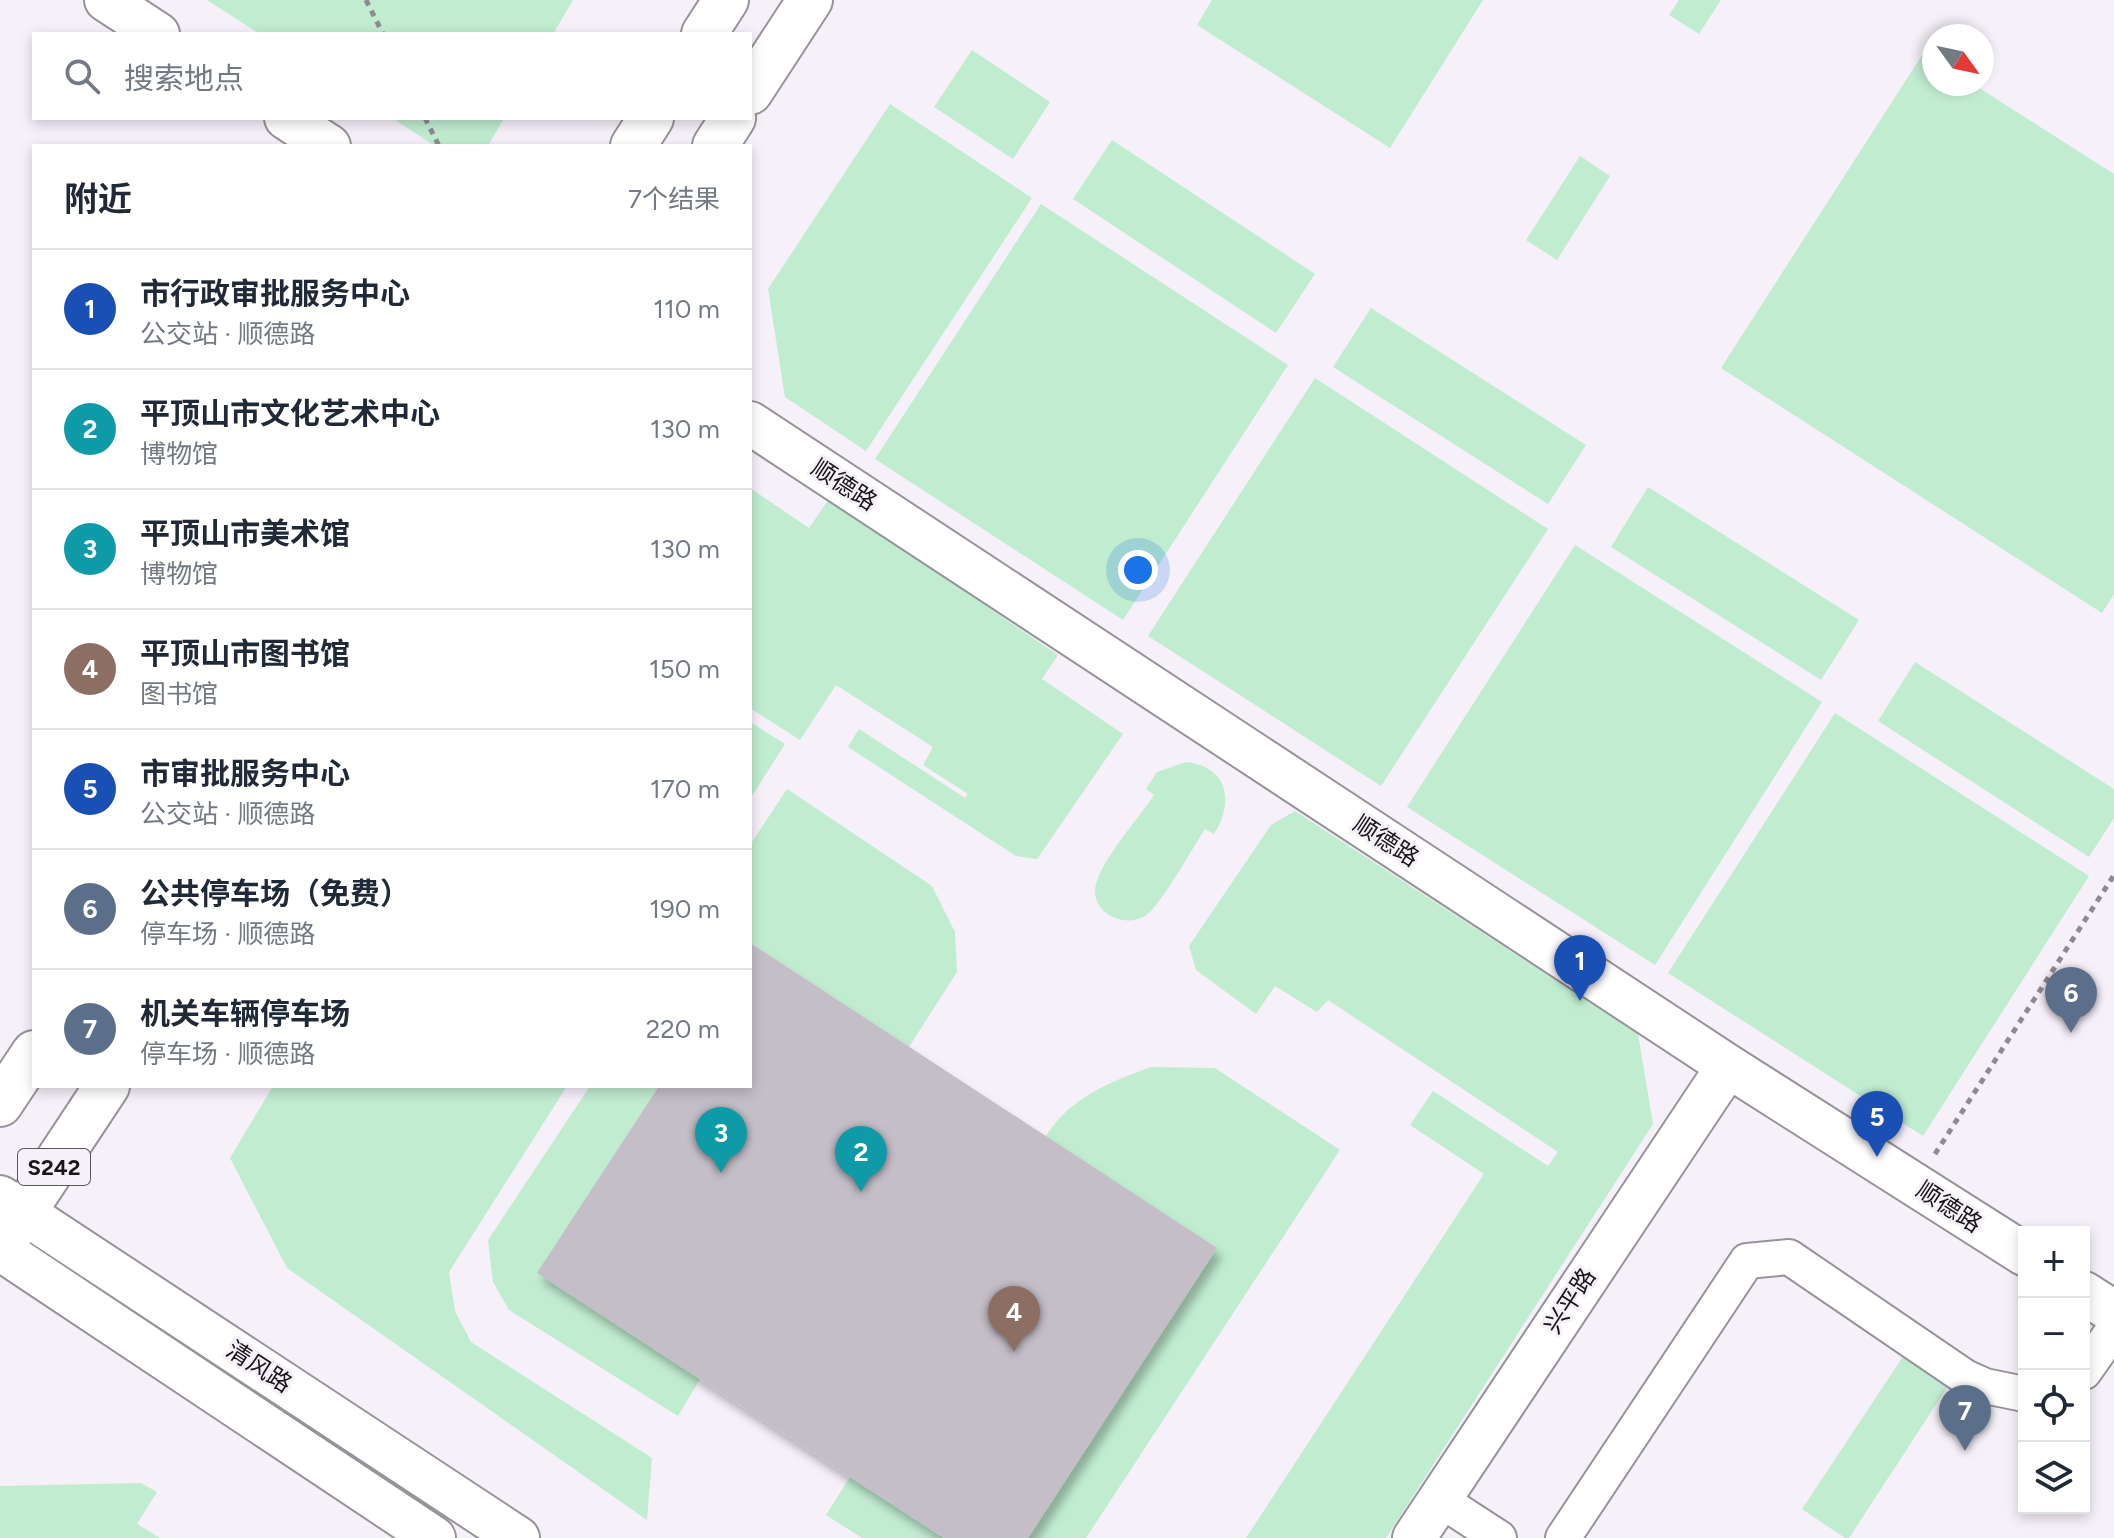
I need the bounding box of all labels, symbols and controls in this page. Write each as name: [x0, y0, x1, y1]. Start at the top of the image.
north arrow: [1922, 24, 1994, 96]
search box: [32, 32, 752, 120]
icon: search: [60, 54, 104, 98]
text: 搜索地点: [124, 60, 244, 97]
text: 附近: [64, 179, 132, 220]
text: 7个结果: [628, 183, 720, 215]
text: 市行政审批服务中心: [140, 275, 410, 312]
text: 1: [85, 293, 95, 325]
text: 110 m: [653, 293, 720, 325]
text: 公交站 · 顺德路: [140, 318, 315, 350]
text: 平顶山市文化艺术中心: [140, 395, 440, 432]
text: 2: [82, 413, 98, 445]
text: 130 m: [650, 413, 720, 445]
text: 博物馆: [140, 438, 218, 470]
street label: 顺德路: [806, 453, 882, 516]
text: 平顶山市美术馆: [140, 515, 350, 552]
text: 3: [83, 533, 97, 565]
text: 130 m: [650, 533, 720, 565]
your location: [1118, 550, 1158, 590]
text: 博物馆: [140, 558, 218, 590]
text: 平顶山市图书馆: [140, 635, 350, 672]
text: 4: [82, 653, 98, 685]
text: 150 m: [649, 653, 720, 685]
text: 图书馆: [140, 678, 218, 710]
text: 市审批服务中心: [140, 755, 350, 792]
text: 5: [82, 773, 98, 805]
text: 170 m: [650, 773, 720, 805]
text: 公交站 · 顺德路: [140, 798, 315, 830]
street label: 顺德路: [1348, 809, 1424, 872]
text: 公共停车场（免费）: [140, 875, 410, 912]
text: 6: [82, 893, 98, 925]
text: 190 m: [649, 893, 720, 925]
text: 停车场 · 顺德路: [140, 918, 315, 950]
pin: 1: [1554, 935, 1606, 1001]
pin: 6: [2045, 967, 2097, 1033]
text: 机关车辆停车场: [140, 995, 350, 1032]
text: 7: [83, 1013, 97, 1045]
text: 220 m: [646, 1013, 720, 1045]
text: 停车场 · 顺德路: [140, 1038, 315, 1070]
pin: 5: [1851, 1091, 1903, 1157]
pin: 3: [695, 1107, 747, 1173]
pin: 2: [835, 1126, 887, 1192]
road number: S242: [18, 1149, 90, 1185]
street label: 顺德路: [1911, 1175, 1987, 1238]
map controls: [2018, 1226, 2090, 1514]
button: +: [2018, 1226, 2090, 1298]
street label: 兴平路: [1538, 1263, 1601, 1339]
pin: 4: [988, 1286, 1040, 1352]
button: −: [2018, 1298, 2090, 1370]
street label: 清风路: [221, 1335, 297, 1398]
button: locate: [2018, 1370, 2090, 1442]
pin: 7: [1939, 1385, 1991, 1451]
button: layers: [2018, 1442, 2090, 1514]

